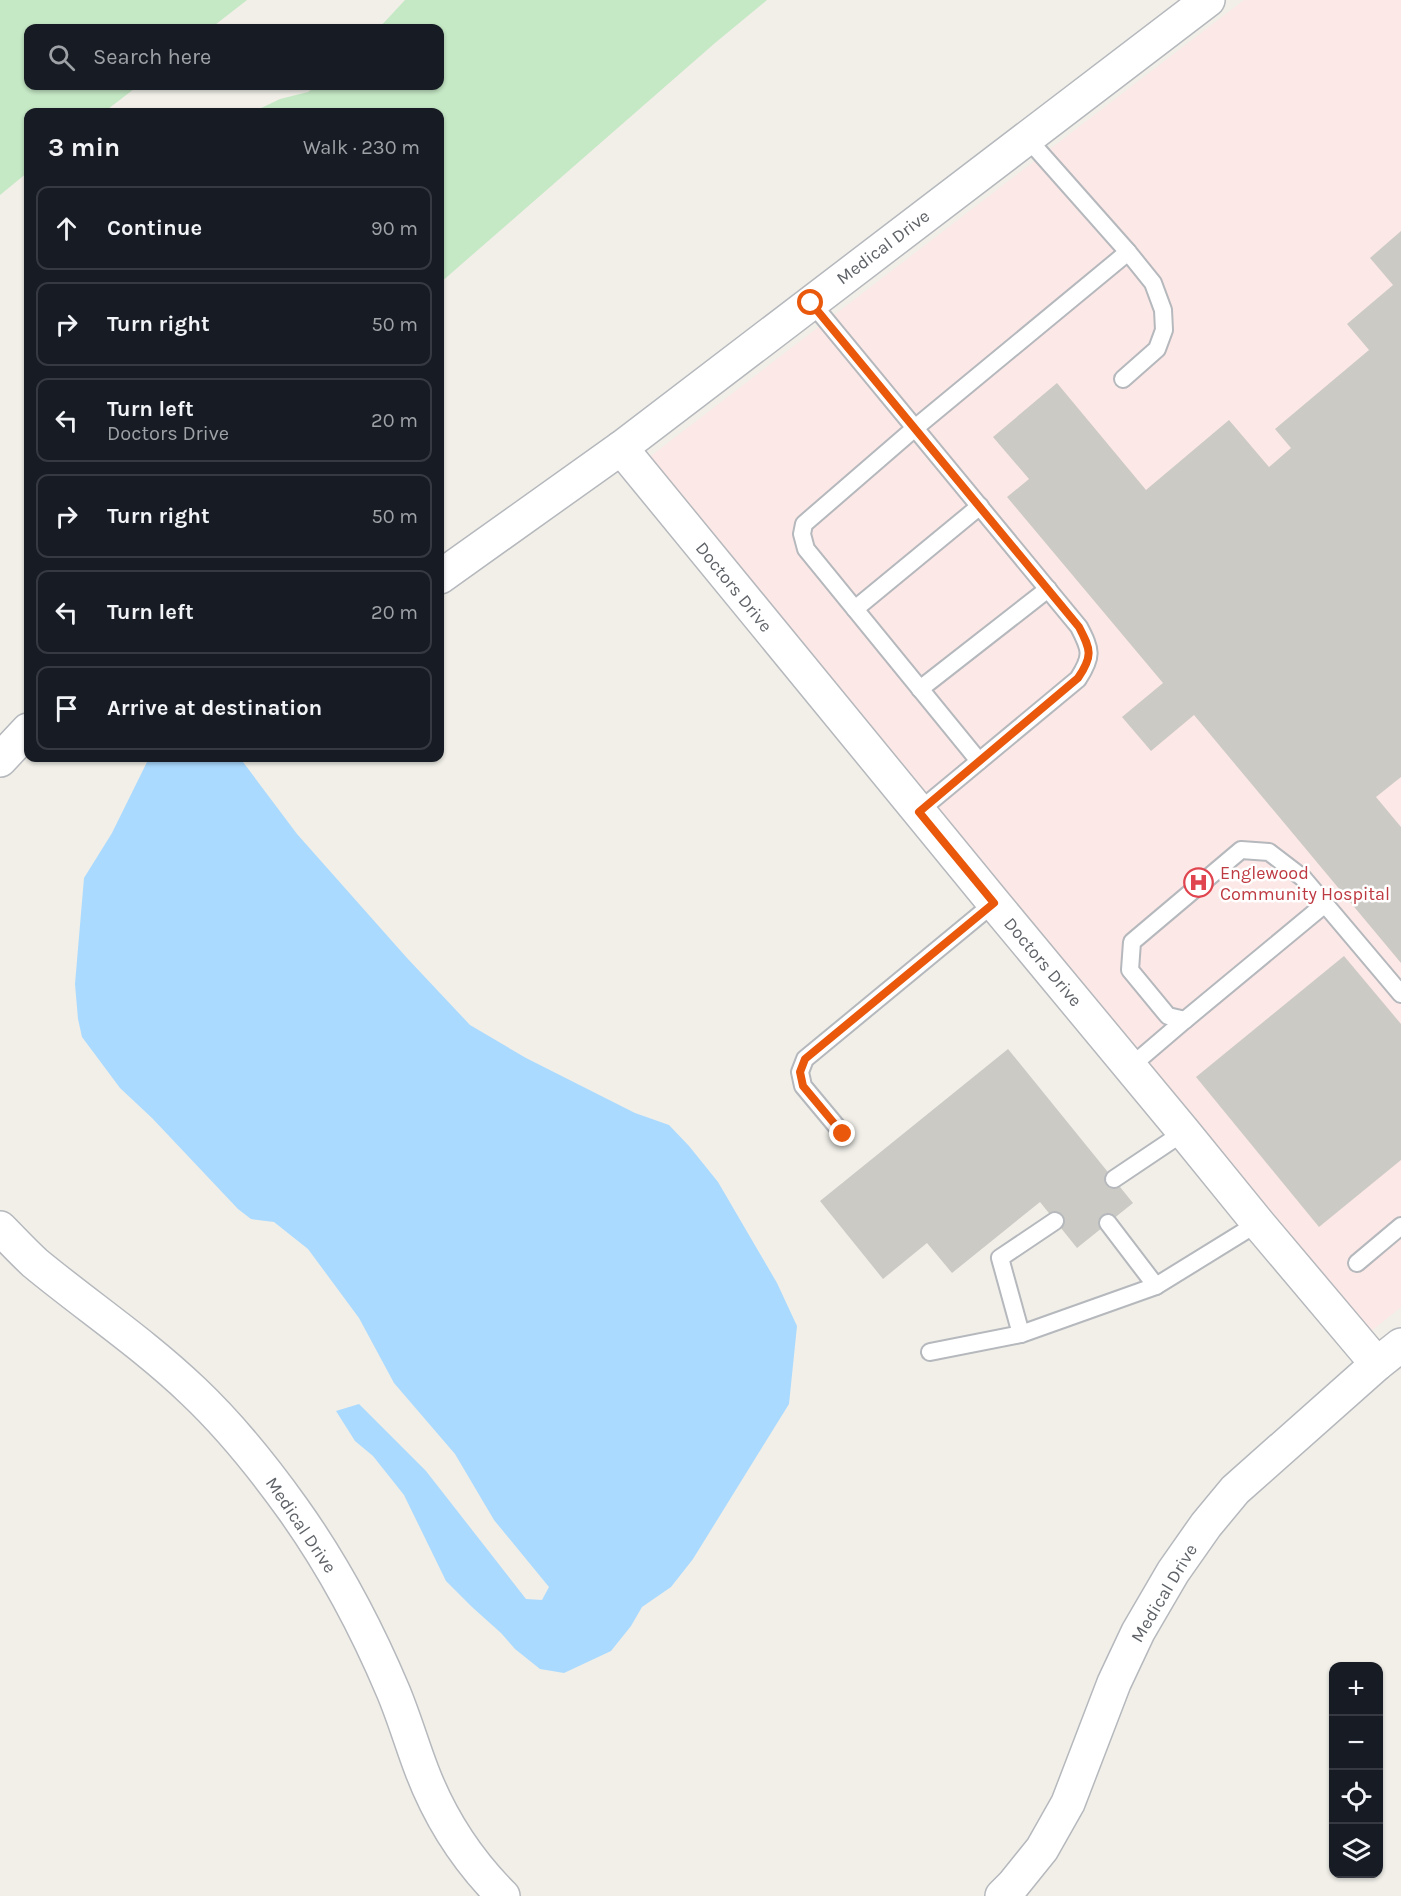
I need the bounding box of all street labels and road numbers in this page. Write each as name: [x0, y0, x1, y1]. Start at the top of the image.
street label: Medical Drive: [832, 205, 934, 289]
street label: Doctors Drive: [691, 537, 777, 637]
street label: Doctors Drive: [999, 913, 1087, 1011]
street label: Medical Drive: [261, 1473, 341, 1577]
street label: Medical Drive: [1126, 1540, 1202, 1646]

